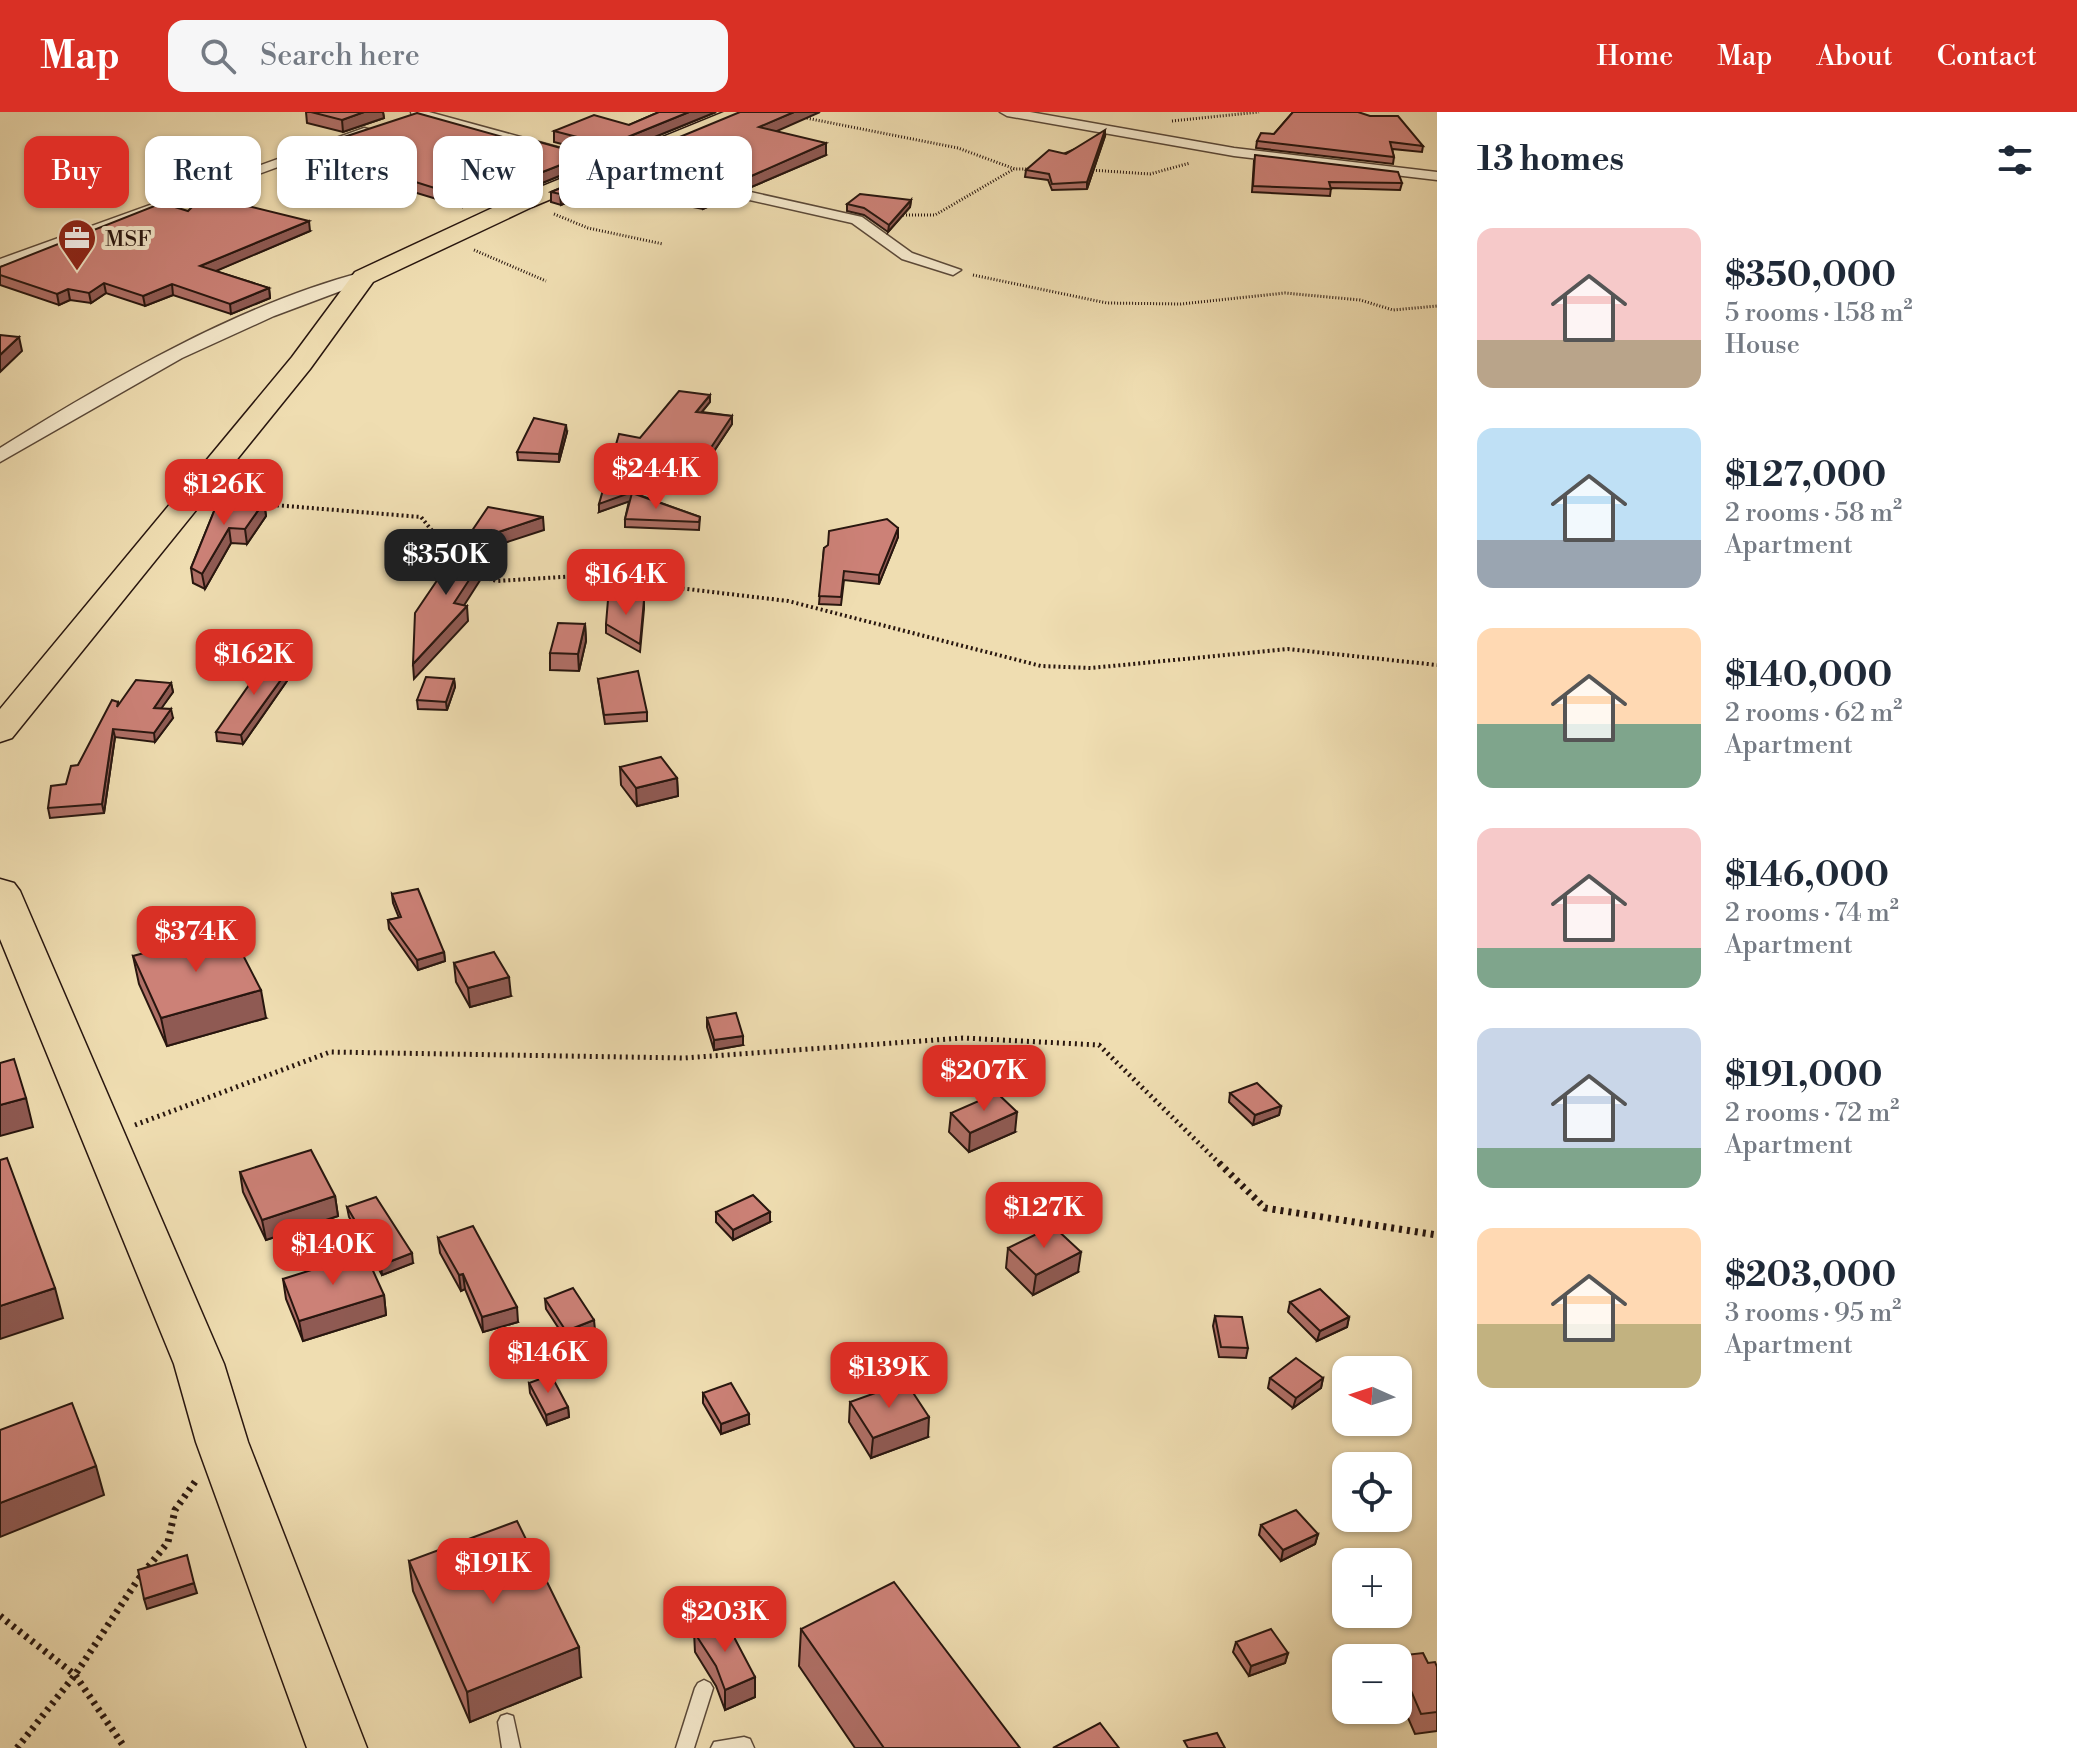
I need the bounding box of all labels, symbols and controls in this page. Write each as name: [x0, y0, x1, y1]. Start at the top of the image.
search box: [168, 20, 728, 92]
text: Map: [40, 33, 120, 80]
icon: search: [196, 34, 240, 78]
text: Search here: [260, 37, 420, 75]
text: Home: [1597, 39, 1673, 74]
text: Map: [1717, 39, 1772, 74]
text: About: [1816, 39, 1893, 74]
text: Contact: [1937, 39, 2037, 74]
chip: Buy: [24, 136, 129, 208]
chip: Rent: [145, 136, 261, 208]
chip: Filters: [277, 136, 417, 208]
chip: New: [433, 136, 543, 208]
chip: Apartment: [559, 136, 752, 208]
icon: filters: [1993, 138, 2037, 182]
text: 13 homes: [1477, 139, 1624, 181]
office icon: MSF: [56, 217, 98, 272]
place label: MSF: [105, 226, 152, 253]
text: $350,000: [1725, 255, 1896, 297]
icon: home: [1541, 260, 1637, 356]
text: 5 rooms · 158 m²: [1725, 297, 1913, 329]
text: House: [1725, 329, 1800, 361]
pin: $244K: [600, 443, 712, 511]
text: $244K: [612, 453, 700, 485]
text: $127,000: [1725, 455, 1886, 497]
pin: $126K: [168, 459, 280, 527]
icon: home: [1541, 460, 1637, 556]
text: $126K: [183, 469, 265, 501]
text: 2 rooms · 58 m²: [1725, 497, 1902, 529]
pin: $350K: [390, 529, 502, 597]
text: Apartment: [1725, 529, 1853, 561]
text: $350K: [402, 539, 490, 571]
pin: $164K: [570, 549, 682, 617]
text: $164K: [585, 559, 667, 591]
pin: $162K: [198, 629, 310, 697]
text: $162K: [214, 639, 294, 671]
text: $140,000: [1725, 655, 1892, 697]
icon: home: [1541, 660, 1637, 756]
text: 2 rooms · 62 m²: [1725, 697, 1902, 729]
text: Apartment: [1725, 729, 1853, 761]
text: $146,000: [1725, 855, 1889, 897]
icon: home: [1541, 860, 1637, 956]
text: 2 rooms · 74 m²: [1725, 897, 1899, 929]
pin: $374K: [140, 906, 252, 974]
text: $374K: [155, 916, 237, 948]
text: Apartment: [1725, 929, 1853, 961]
pin: $207K: [928, 1045, 1040, 1113]
text: $207K: [941, 1055, 1027, 1087]
text: $191,000: [1725, 1055, 1883, 1097]
icon: home: [1541, 1060, 1637, 1156]
text: 2 rooms · 72 m²: [1725, 1097, 1899, 1129]
text: Apartment: [1725, 1129, 1853, 1161]
pin: $127K: [988, 1182, 1100, 1250]
text: $127K: [1004, 1192, 1084, 1224]
pin: $140K: [277, 1219, 389, 1287]
text: $140K: [291, 1229, 375, 1261]
text: $203,000: [1725, 1255, 1896, 1297]
icon: home: [1541, 1260, 1637, 1356]
text: 3 rooms · 95 m²: [1725, 1297, 1901, 1329]
pin: $146K: [492, 1327, 604, 1395]
text: Apartment: [1725, 1329, 1853, 1361]
text: $146K: [507, 1337, 589, 1369]
pin: $139K: [833, 1342, 945, 1410]
text: $139K: [848, 1352, 930, 1384]
north arrow: [1332, 1356, 1412, 1436]
map controls: [1332, 1356, 1412, 1724]
button: locate: [1332, 1452, 1412, 1532]
pin: $191K: [437, 1538, 549, 1606]
text: $191K: [455, 1548, 531, 1580]
button: +: [1332, 1548, 1412, 1628]
pin: $203K: [669, 1586, 781, 1654]
text: $203K: [681, 1596, 769, 1628]
button: −: [1332, 1644, 1412, 1724]

